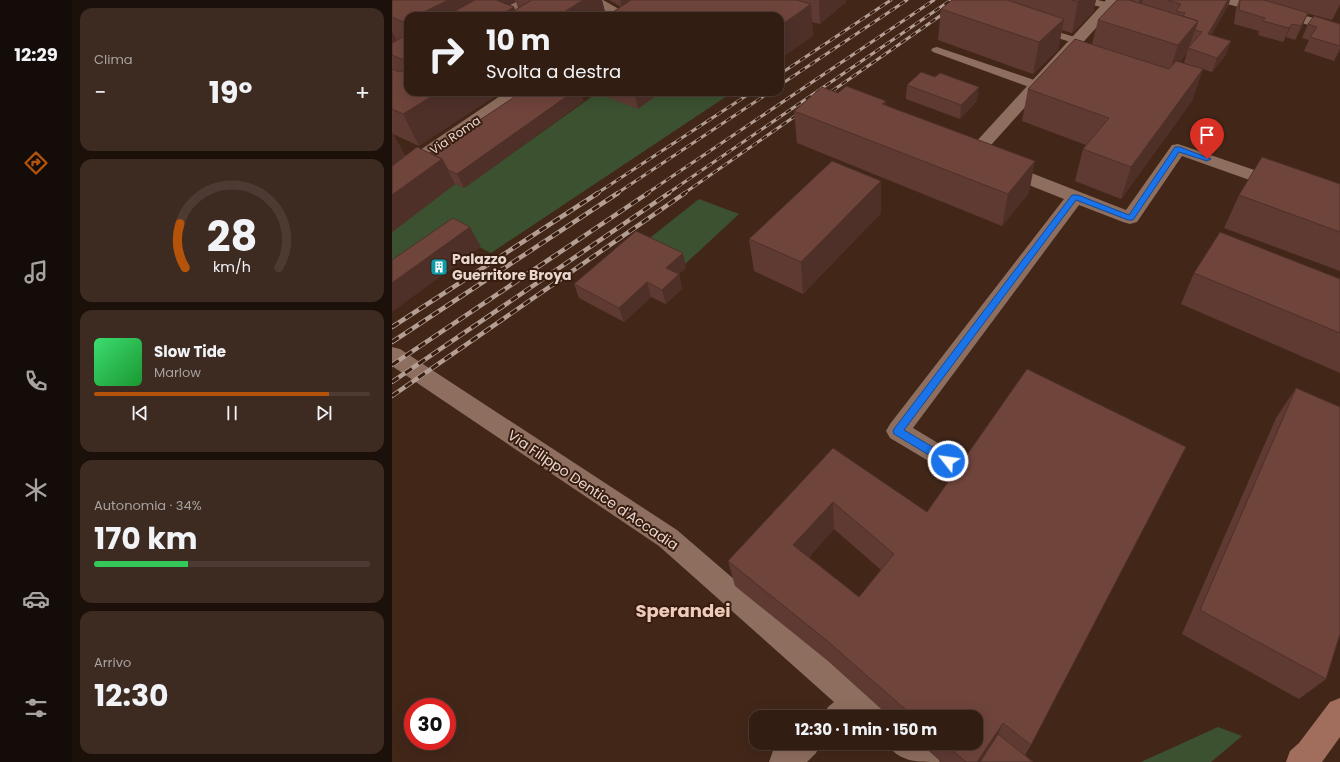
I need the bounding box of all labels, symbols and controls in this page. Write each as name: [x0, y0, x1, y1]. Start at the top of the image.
text: 10 m: [486, 21, 550, 60]
icon: right: [420, 28, 472, 80]
text: 12:29: [14, 42, 58, 67]
text: Clima: [94, 50, 133, 69]
text: Svolta a destra: [486, 59, 621, 84]
text: 19°: [209, 71, 252, 114]
text: −: [94, 77, 106, 108]
text: +: [355, 77, 370, 108]
street label: Via Roma: [426, 112, 484, 158]
pin: [1190, 118, 1224, 159]
icon: arrive: [1196, 124, 1218, 146]
icon: directions: [22, 149, 50, 177]
text: 28: [207, 207, 257, 266]
place label: Palazzo Guerritore Broya: [452, 249, 572, 285]
text: km/h: [213, 257, 251, 277]
building icon: Palazzo Guerritore Broya: [429, 257, 449, 277]
icon: music: [22, 258, 50, 286]
text: Slow Tide: [154, 341, 226, 362]
text: Marlow: [154, 363, 201, 382]
icon: phone: [22, 367, 50, 395]
icon: previous: [129, 402, 151, 424]
icon: pause: [221, 402, 243, 424]
icon: next: [313, 402, 335, 424]
street label: Via Filippo Dentice d'Accadia: [504, 425, 682, 555]
position arrow: [927, 440, 969, 482]
icon: climate: [22, 476, 50, 504]
text: Autonomia · 34%: [94, 496, 202, 515]
text: 170 km: [94, 517, 198, 560]
icon: car: [22, 585, 50, 613]
district label: Sperandei: [635, 598, 731, 623]
text: Arrivo: [94, 653, 131, 672]
text: 12:30: [94, 674, 169, 717]
icon: filters: [22, 694, 50, 722]
speed limit sign: 30: [404, 698, 456, 750]
text: 12:30 · 1 min · 150 m: [795, 719, 937, 740]

